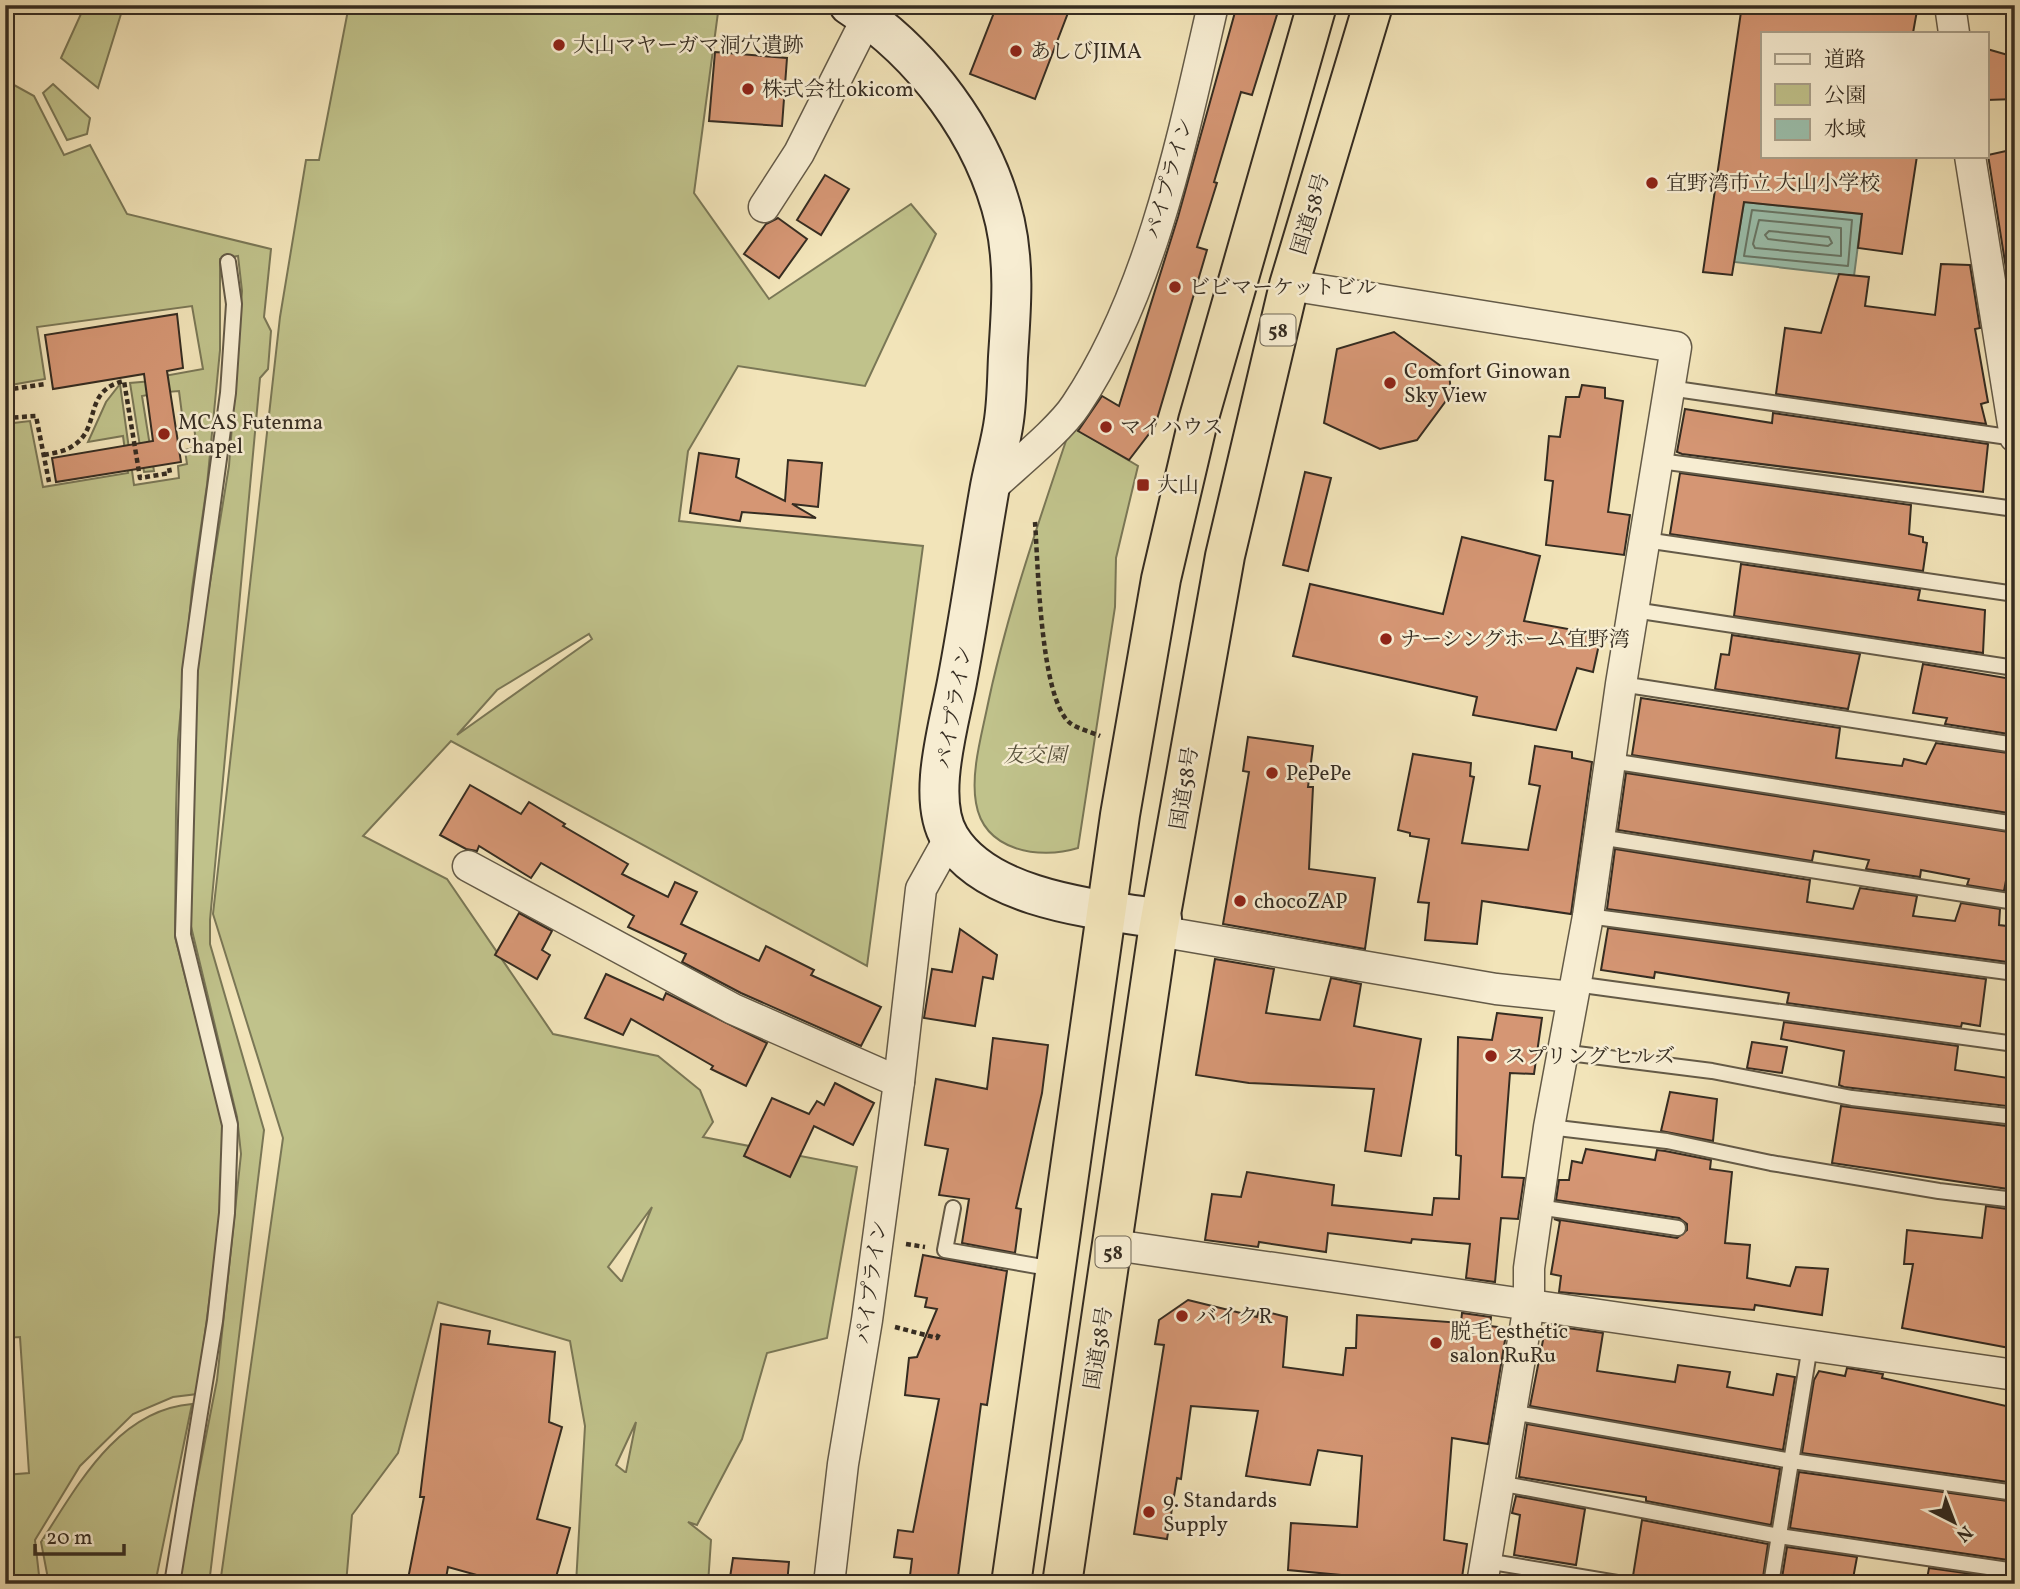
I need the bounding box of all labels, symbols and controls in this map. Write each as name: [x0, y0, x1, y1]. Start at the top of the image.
place label: 大山マヤーガマ洞穴遺跡: [573, 32, 804, 61]
legend: [1761, 32, 1988, 158]
marker: 大山マヤーガマ洞穴遺跡: [551, 37, 567, 53]
place label: あしびJIMA: [1030, 38, 1142, 67]
marker: あしびJIMA: [1008, 43, 1024, 59]
text: 道路: [1824, 46, 1866, 75]
place label: 株式会社okicom: [762, 76, 914, 105]
marker: 株式会社okicom: [740, 81, 756, 97]
text: 公園: [1824, 82, 1866, 111]
street label: パイプライン: [1139, 114, 1202, 242]
text: 水域: [1824, 116, 1866, 145]
street label: 国道58号: [1285, 170, 1338, 259]
place label: 宜野湾市立 大山小学校: [1666, 170, 1880, 199]
marker: 宜野湾市立 大山小学校: [1644, 175, 1660, 191]
place label: ビビマーケットビル: [1189, 274, 1377, 303]
marker: ビビマーケットビル: [1167, 279, 1183, 295]
road number: 58: [1260, 314, 1296, 346]
place label: Comfort Ginowan Sky View: [1404, 358, 1571, 411]
marker: Comfort Ginowan Sky View: [1382, 375, 1398, 391]
place label: MCAS Futenma Chapel: [178, 409, 323, 462]
place label: マイハウス: [1120, 414, 1224, 443]
marker: マイハウス: [1098, 419, 1114, 435]
marker: MCAS Futenma Chapel: [156, 426, 172, 442]
place label: 大山: [1157, 472, 1199, 501]
marker: 大山: [1135, 477, 1151, 493]
place label: ナーシングホーム宜野湾: [1400, 626, 1630, 655]
marker: ナーシングホーム宜野湾: [1378, 631, 1394, 647]
street label: パイプライン: [930, 643, 981, 771]
park label: 友交園: [1004, 742, 1069, 771]
street label: 国道58号: [1165, 745, 1206, 832]
place label: PePePe: [1286, 760, 1351, 789]
marker: PePePe: [1264, 765, 1280, 781]
place label: chocoZAP: [1254, 888, 1347, 917]
marker: chocoZAP: [1232, 893, 1248, 909]
place label: スプリング ヒルズ: [1505, 1043, 1675, 1072]
marker: スプリング ヒルズ: [1483, 1048, 1499, 1064]
street label: パイプライン: [849, 1218, 896, 1346]
road number: 58: [1096, 1236, 1130, 1268]
place label: バイクR: [1196, 1303, 1273, 1332]
street label: 国道58号: [1079, 1305, 1120, 1392]
marker: バイクR: [1174, 1308, 1190, 1324]
place label: 脱毛 esthetic salon RuRu: [1450, 1318, 1568, 1371]
marker: 脱毛 esthetic salon RuRu: [1428, 1335, 1444, 1351]
place label: 9. Standards Supply: [1163, 1487, 1277, 1540]
north arrow: [1918, 1488, 1988, 1558]
marker: 9. Standards Supply: [1141, 1504, 1157, 1520]
scale bar: [35, 1512, 124, 1556]
text: N: [1950, 1519, 1978, 1548]
text: 20 m: [46, 1524, 92, 1553]

